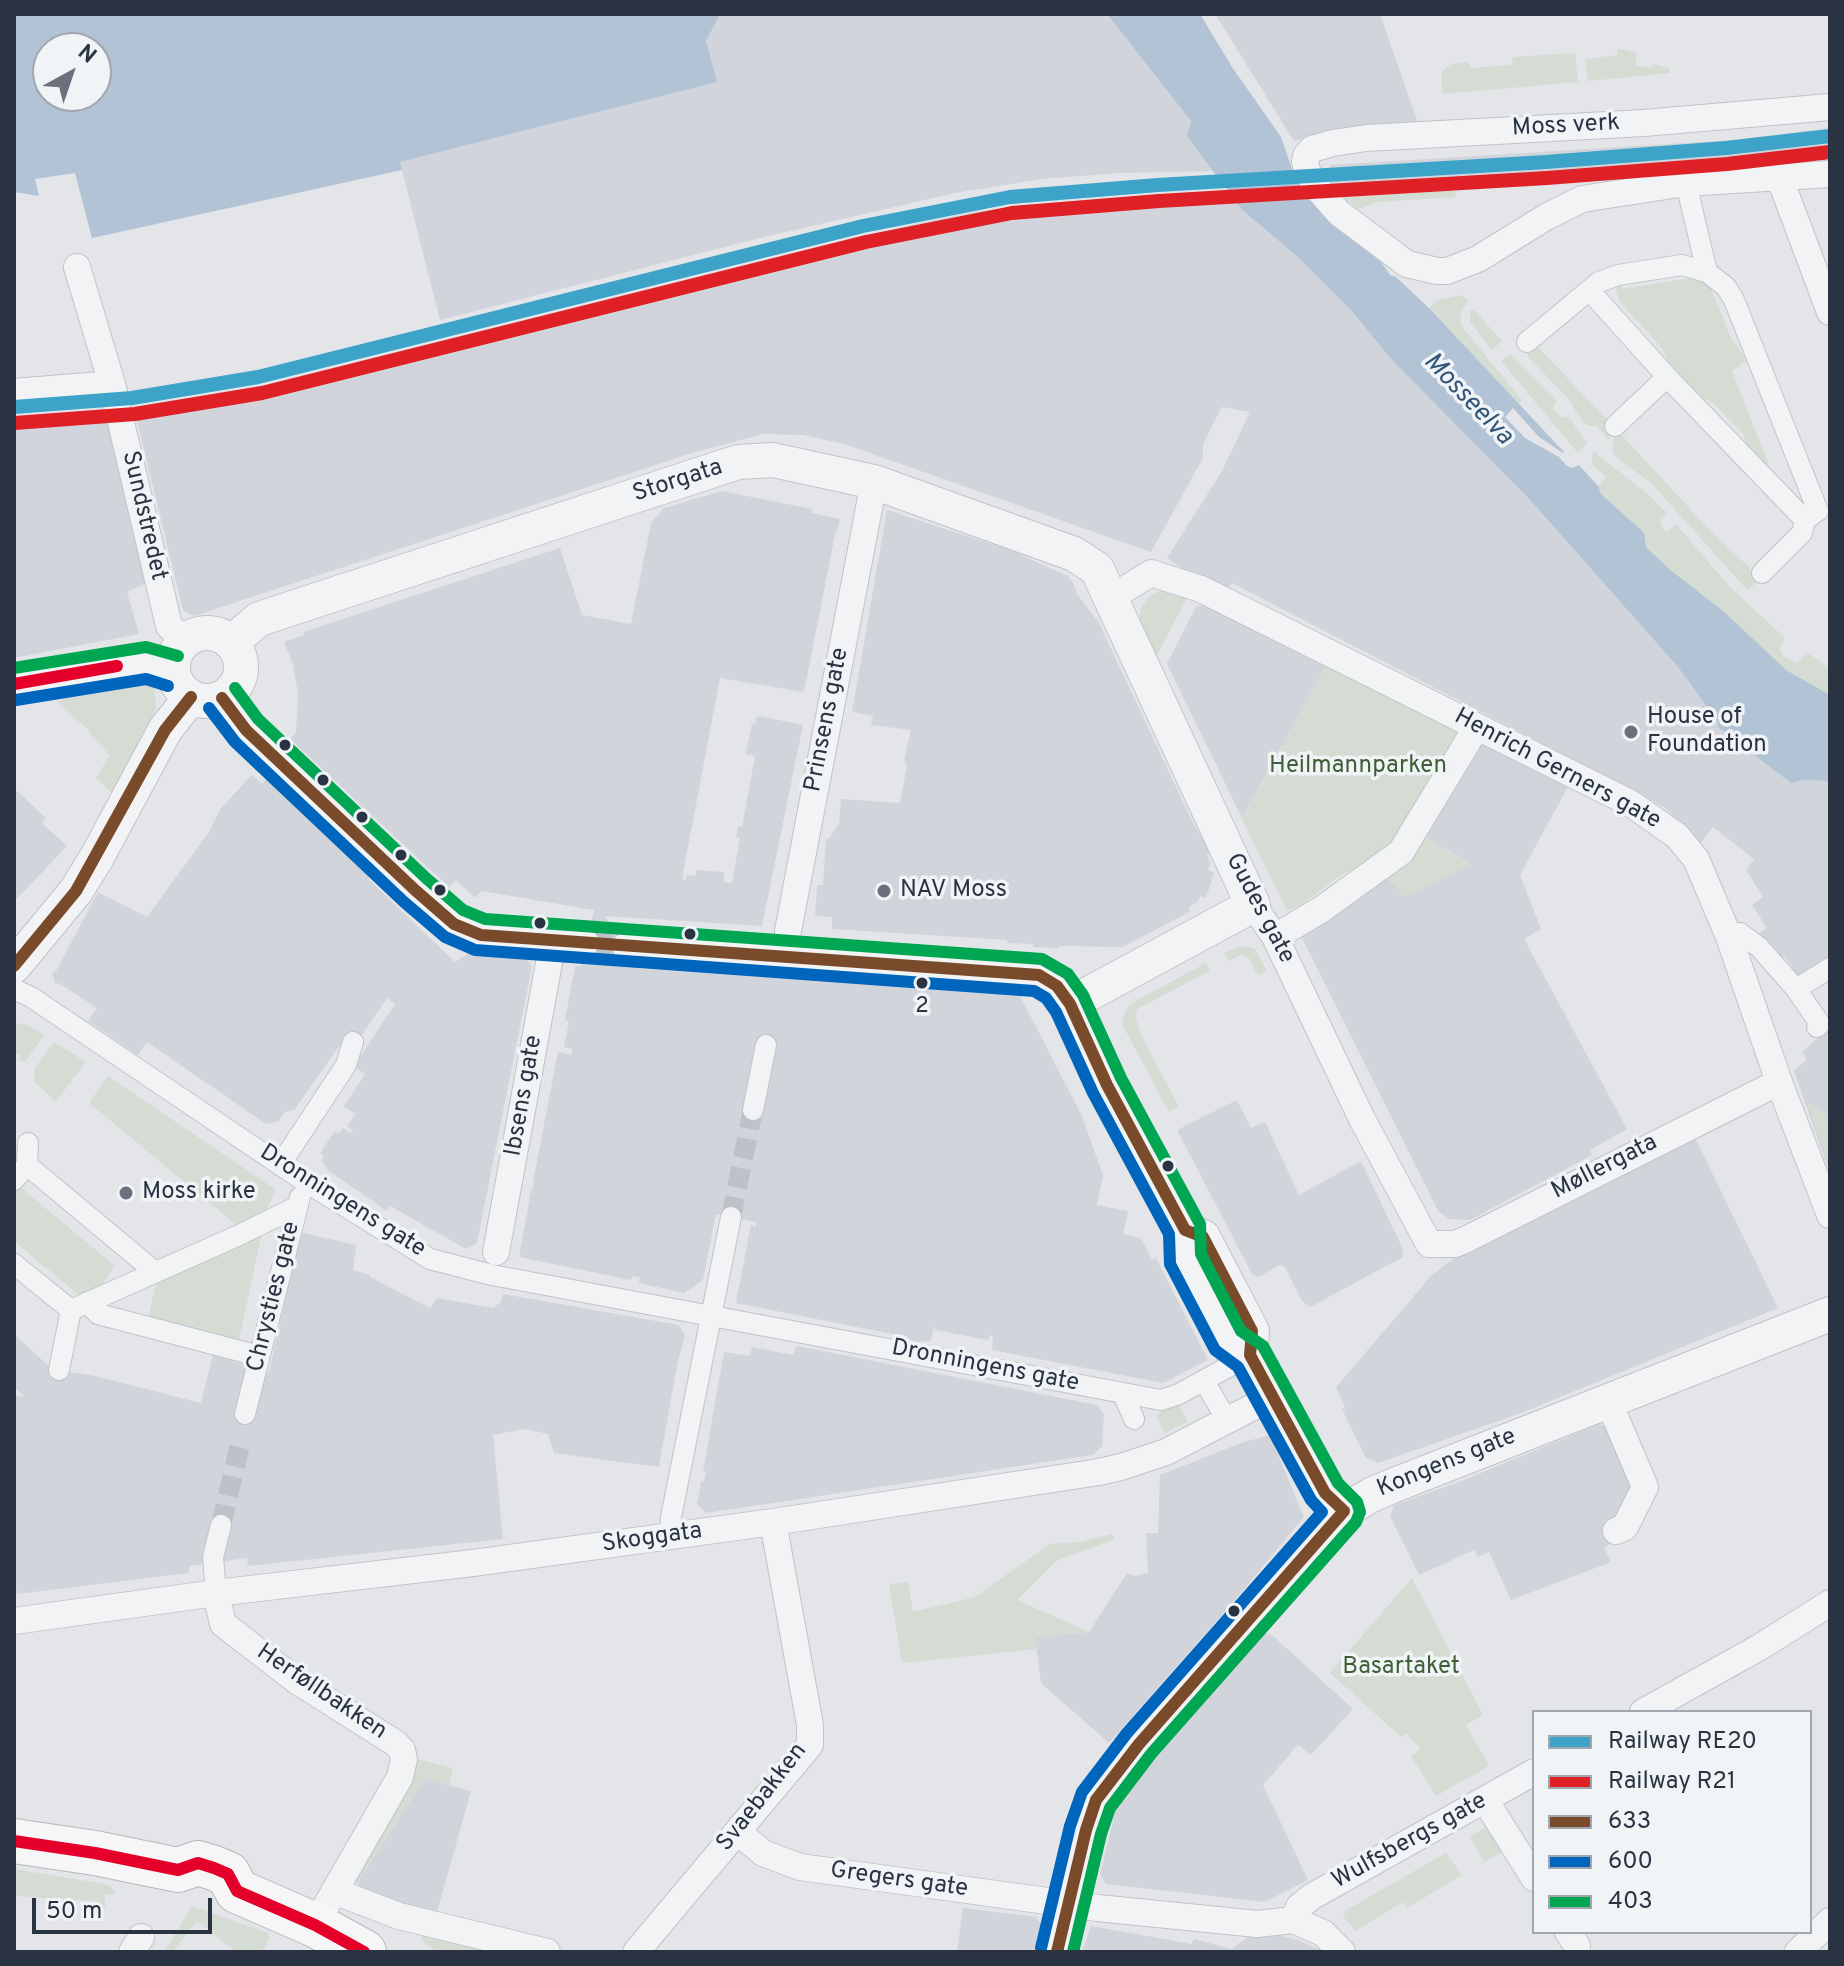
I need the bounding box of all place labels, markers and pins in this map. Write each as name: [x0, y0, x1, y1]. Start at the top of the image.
place label: House of Foundation: [1647, 704, 1767, 760]
marker: House of Foundation: [1622, 723, 1640, 741]
unlabelled marker: [277, 737, 293, 753]
unlabelled marker: [315, 772, 331, 788]
unlabelled marker: [354, 809, 370, 825]
unlabelled marker: [393, 847, 409, 863]
place label: NAV Moss: [900, 877, 1007, 905]
unlabelled marker: [432, 882, 448, 898]
marker: NAV Moss: [875, 882, 893, 900]
unlabelled marker: [532, 915, 548, 931]
unlabelled marker: [682, 926, 698, 942]
marker: 2: [914, 975, 930, 991]
place label: 2: [915, 995, 929, 1021]
unlabelled marker: [1160, 1158, 1176, 1174]
place label: Moss kirke: [142, 1179, 256, 1207]
marker: Moss kirke: [117, 1184, 135, 1202]
unlabelled marker: [1226, 1603, 1242, 1619]

